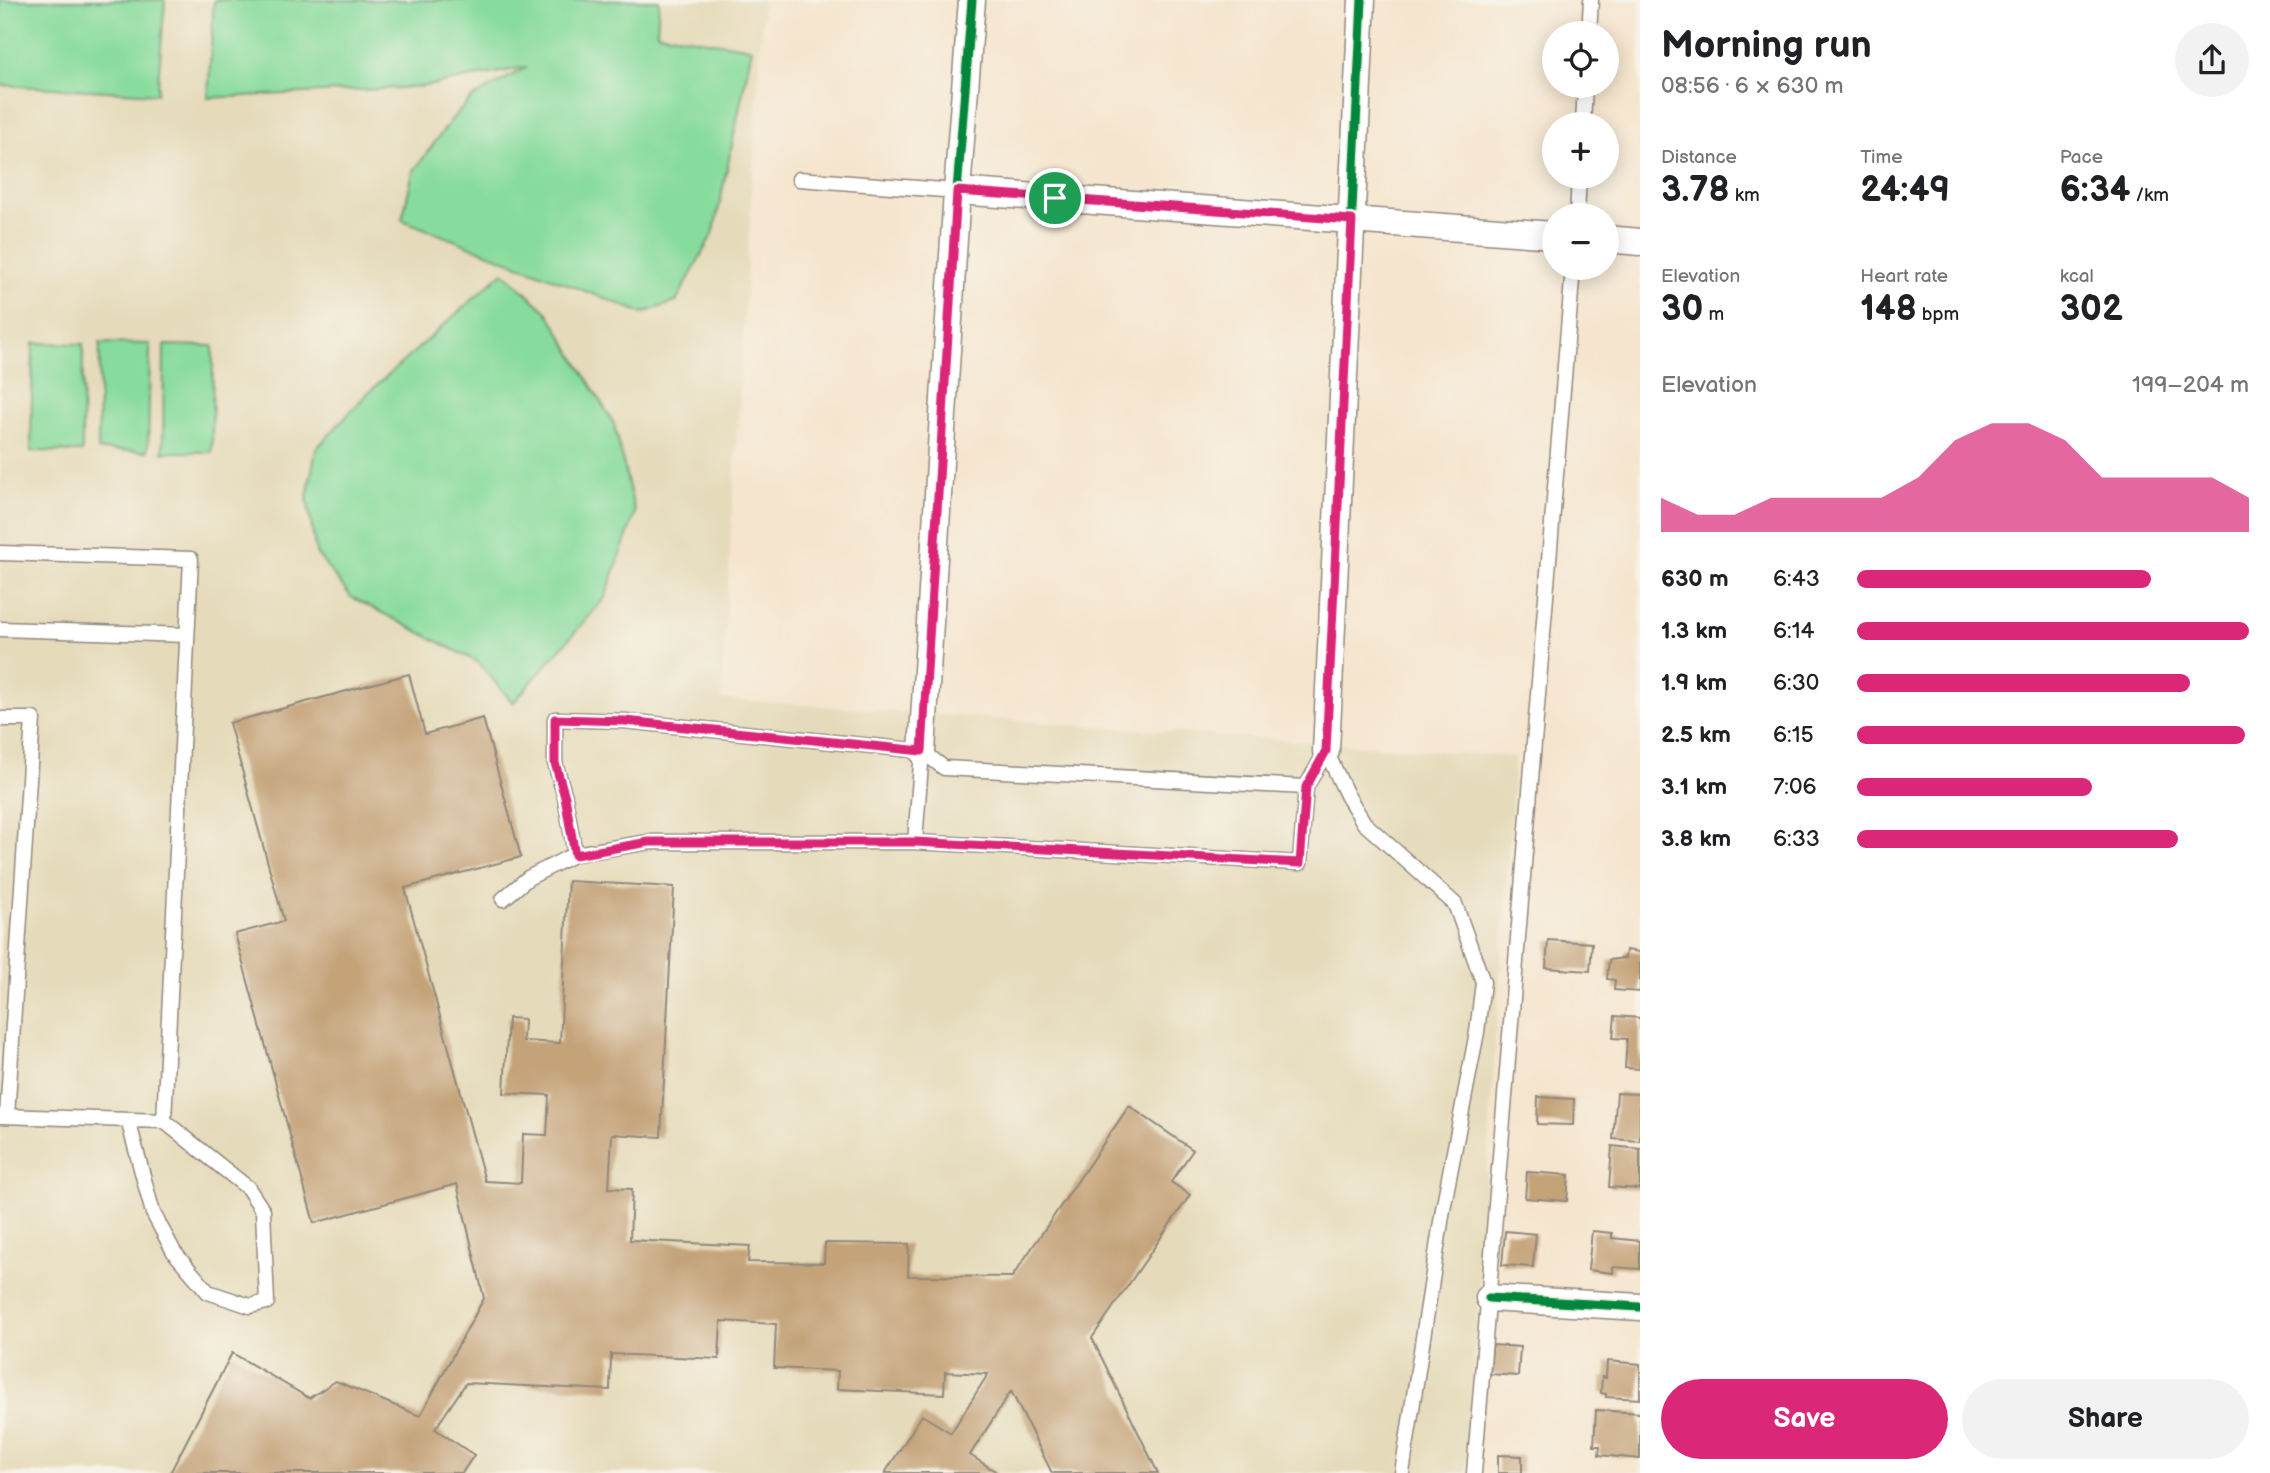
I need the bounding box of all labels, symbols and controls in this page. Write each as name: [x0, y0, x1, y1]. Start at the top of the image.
map controls: [1542, 21, 1619, 280]
button: locate: [1542, 21, 1619, 98]
text: Morning run: [1661, 23, 1872, 68]
button: share: [2175, 23, 2249, 97]
text: 08:56 · 6 × 630 m: [1661, 72, 1844, 100]
button: +: [1542, 112, 1619, 189]
text: Distance: [1661, 146, 1737, 169]
text: Time: [1860, 146, 1902, 169]
text: Pace: [2060, 146, 2103, 169]
pin: [1025, 168, 1085, 228]
text: 3.78: [1661, 169, 1730, 212]
text: 24:49: [1860, 169, 1950, 212]
text: 6:34: [2060, 169, 2130, 212]
icon: arrive: [1036, 179, 1074, 217]
text: km: [1730, 184, 1760, 207]
text: /km: [2130, 184, 2169, 207]
button: −: [1542, 203, 1619, 280]
text: Elevation: [1661, 265, 1740, 288]
text: Heart rate: [1860, 265, 1948, 288]
text: kcal: [2060, 265, 2094, 288]
text: 30: [1661, 288, 1703, 331]
text: 148: [1860, 288, 1917, 331]
text: 302: [2060, 288, 2123, 331]
text: m: [1703, 303, 1724, 326]
text: bpm: [1917, 303, 1959, 326]
text: Elevation: [1661, 371, 1757, 399]
text: 199–204 m: [2132, 371, 2249, 399]
text: 630 m: [1661, 565, 1729, 593]
text: 6:43: [1773, 565, 1820, 593]
text: 1.3 km: [1661, 617, 1727, 645]
text: 6:14: [1773, 617, 1815, 645]
text: 1.9 km: [1661, 669, 1727, 697]
text: 6:30: [1773, 669, 1819, 697]
text: 2.5 km: [1661, 721, 1731, 749]
text: 6:15: [1773, 721, 1814, 749]
text: 3.1 km: [1661, 773, 1727, 801]
text: 7:06: [1773, 773, 1817, 801]
text: 3.8 km: [1661, 825, 1731, 853]
text: 6:33: [1773, 825, 1820, 853]
button: Save: [1661, 1379, 1948, 1459]
button: Share: [1962, 1379, 2249, 1459]

